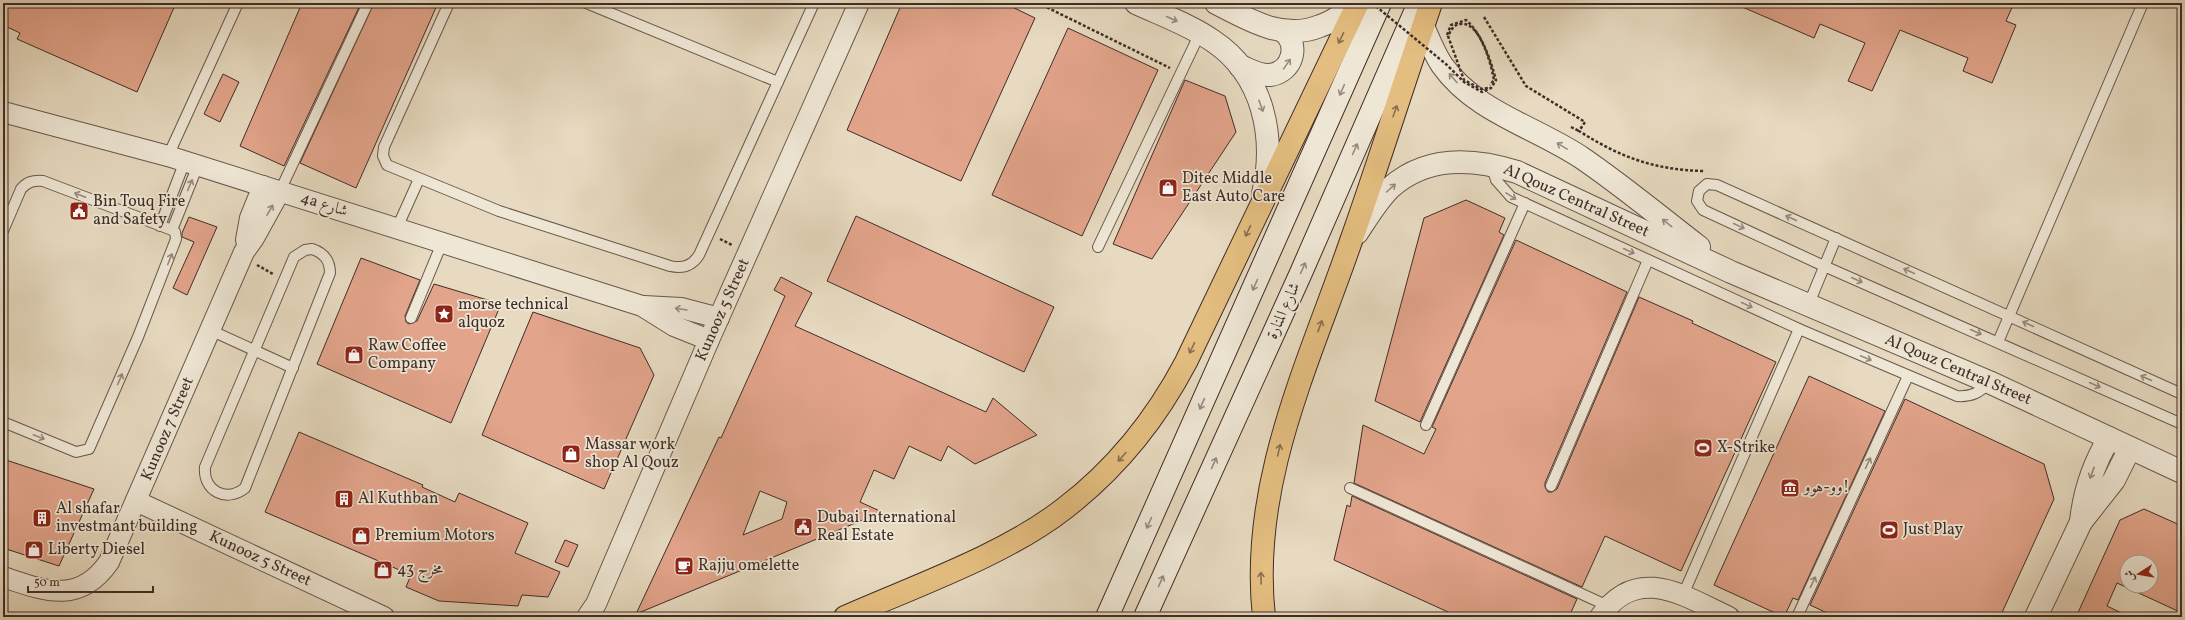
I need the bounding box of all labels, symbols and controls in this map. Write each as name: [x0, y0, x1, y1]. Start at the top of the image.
one-way arrow: [1165, 16, 1177, 23]
one-way arrow: [1337, 32, 1344, 44]
one-way arrow: [1283, 58, 1291, 69]
one-way arrow: [1448, 72, 1457, 83]
one-way arrow: [1338, 83, 1345, 95]
one-way arrow: [1258, 99, 1266, 111]
one-way arrow: [1392, 105, 1399, 118]
one-way arrow: [1556, 142, 1568, 150]
one-way arrow: [1352, 144, 1359, 156]
street label: Al Qouz Central Street: [1500, 159, 1653, 243]
place label: Ditec Middle East Auto Care: [1182, 168, 1285, 208]
shop icon: Ditec Middle East Auto Care: [1157, 177, 1179, 199]
one-way arrow: [187, 179, 195, 191]
one-way arrow: [1386, 184, 1396, 193]
street label: 4a شارع: [297, 187, 350, 224]
one-way arrow: [75, 190, 87, 198]
place label: Bin Touq Fire and Safety: [93, 191, 185, 231]
one-way arrow: [1505, 192, 1516, 200]
public building icon: Bin Touq Fire and Safety: [68, 200, 90, 222]
one-way arrow: [267, 204, 275, 216]
one-way arrow: [1785, 214, 1797, 221]
one-way arrow: [1662, 218, 1673, 227]
one-way arrow: [1732, 223, 1744, 230]
one-way arrow: [1244, 224, 1251, 236]
one-way arrow: [1622, 248, 1634, 255]
one-way arrow: [166, 253, 174, 265]
street label: Kunooz 5 Street: [690, 255, 756, 365]
one-way arrow: [1300, 263, 1307, 275]
one-way arrow: [1904, 267, 1916, 274]
one-way arrow: [1850, 277, 1862, 284]
one-way arrow: [1250, 279, 1258, 291]
street label: شارع المنارة: [1262, 279, 1307, 343]
place label: morse technical alquoz: [458, 294, 569, 334]
one-way arrow: [1741, 302, 1753, 309]
place icon: morse technical alquoz: [433, 303, 455, 325]
one-way arrow: [675, 305, 688, 313]
one-way arrow: [2022, 320, 2034, 327]
one-way arrow: [1316, 321, 1324, 333]
street label: Al Qouz Central Street: [1881, 329, 2035, 411]
one-way arrow: [1970, 329, 1982, 336]
place label: Raw Coffee Company: [368, 335, 446, 375]
one-way arrow: [1188, 342, 1195, 354]
shop icon: Raw Coffee Company: [343, 344, 365, 366]
one-way arrow: [1859, 354, 1871, 362]
street label: Kunooz 7 Street: [136, 373, 200, 484]
one-way arrow: [2141, 373, 2153, 381]
one-way arrow: [117, 374, 124, 386]
one-way arrow: [2088, 382, 2100, 389]
one-way arrow: [1197, 398, 1205, 410]
one-way arrow: [33, 434, 45, 441]
place label: Massar work shop Al Qouz: [585, 434, 679, 474]
sports icon: X-Strike: [1692, 437, 1714, 459]
place label: X-Strike: [1717, 437, 1775, 459]
shop icon: Massar work shop Al Qouz: [560, 443, 582, 465]
one-way arrow: [1275, 443, 1283, 456]
one-way arrow: [1117, 452, 1126, 462]
one-way arrow: [1211, 458, 1219, 470]
one-way arrow: [1865, 458, 1872, 470]
one-way arrow: [2087, 466, 2095, 478]
museum icon: وو-هوو!: [1779, 477, 1801, 499]
place label: وو-هوو!: [1802, 477, 1849, 499]
building icon: Al Kuthban: [333, 488, 355, 510]
place label: Al Kuthban: [358, 488, 439, 510]
place label: Al shafar investmant building: [56, 498, 198, 538]
building icon: Al shafar investmant building: [31, 507, 53, 529]
place label: Dubai International Real Estate: [817, 507, 956, 547]
public building icon: Dubai International Real Estate: [792, 516, 814, 538]
one-way arrow: [1144, 516, 1152, 528]
sports icon: Just Play: [1878, 519, 1900, 541]
place label: Just Play: [1903, 519, 1964, 541]
shop icon: Premium Motors: [350, 525, 372, 547]
place label: Premium Motors: [375, 525, 495, 547]
street label: Kunooz 5 Street: [205, 526, 315, 592]
shop icon: Liberty Diesel: [23, 539, 45, 561]
place label: Liberty Diesel: [48, 539, 145, 561]
north arrow: [2119, 554, 2159, 594]
cafe icon: Rajju omelette: [673, 555, 695, 577]
place label: Rajju omelette: [698, 555, 799, 577]
shop icon: مخرج 43: [372, 559, 394, 581]
place label: مخرج 43: [397, 559, 443, 583]
scale bar: [28, 568, 153, 594]
text: ش: [2122, 569, 2139, 583]
one-way arrow: [1257, 572, 1265, 585]
text: 50 m: [34, 575, 60, 591]
one-way arrow: [1158, 576, 1165, 588]
one-way arrow: [1810, 576, 1817, 588]

